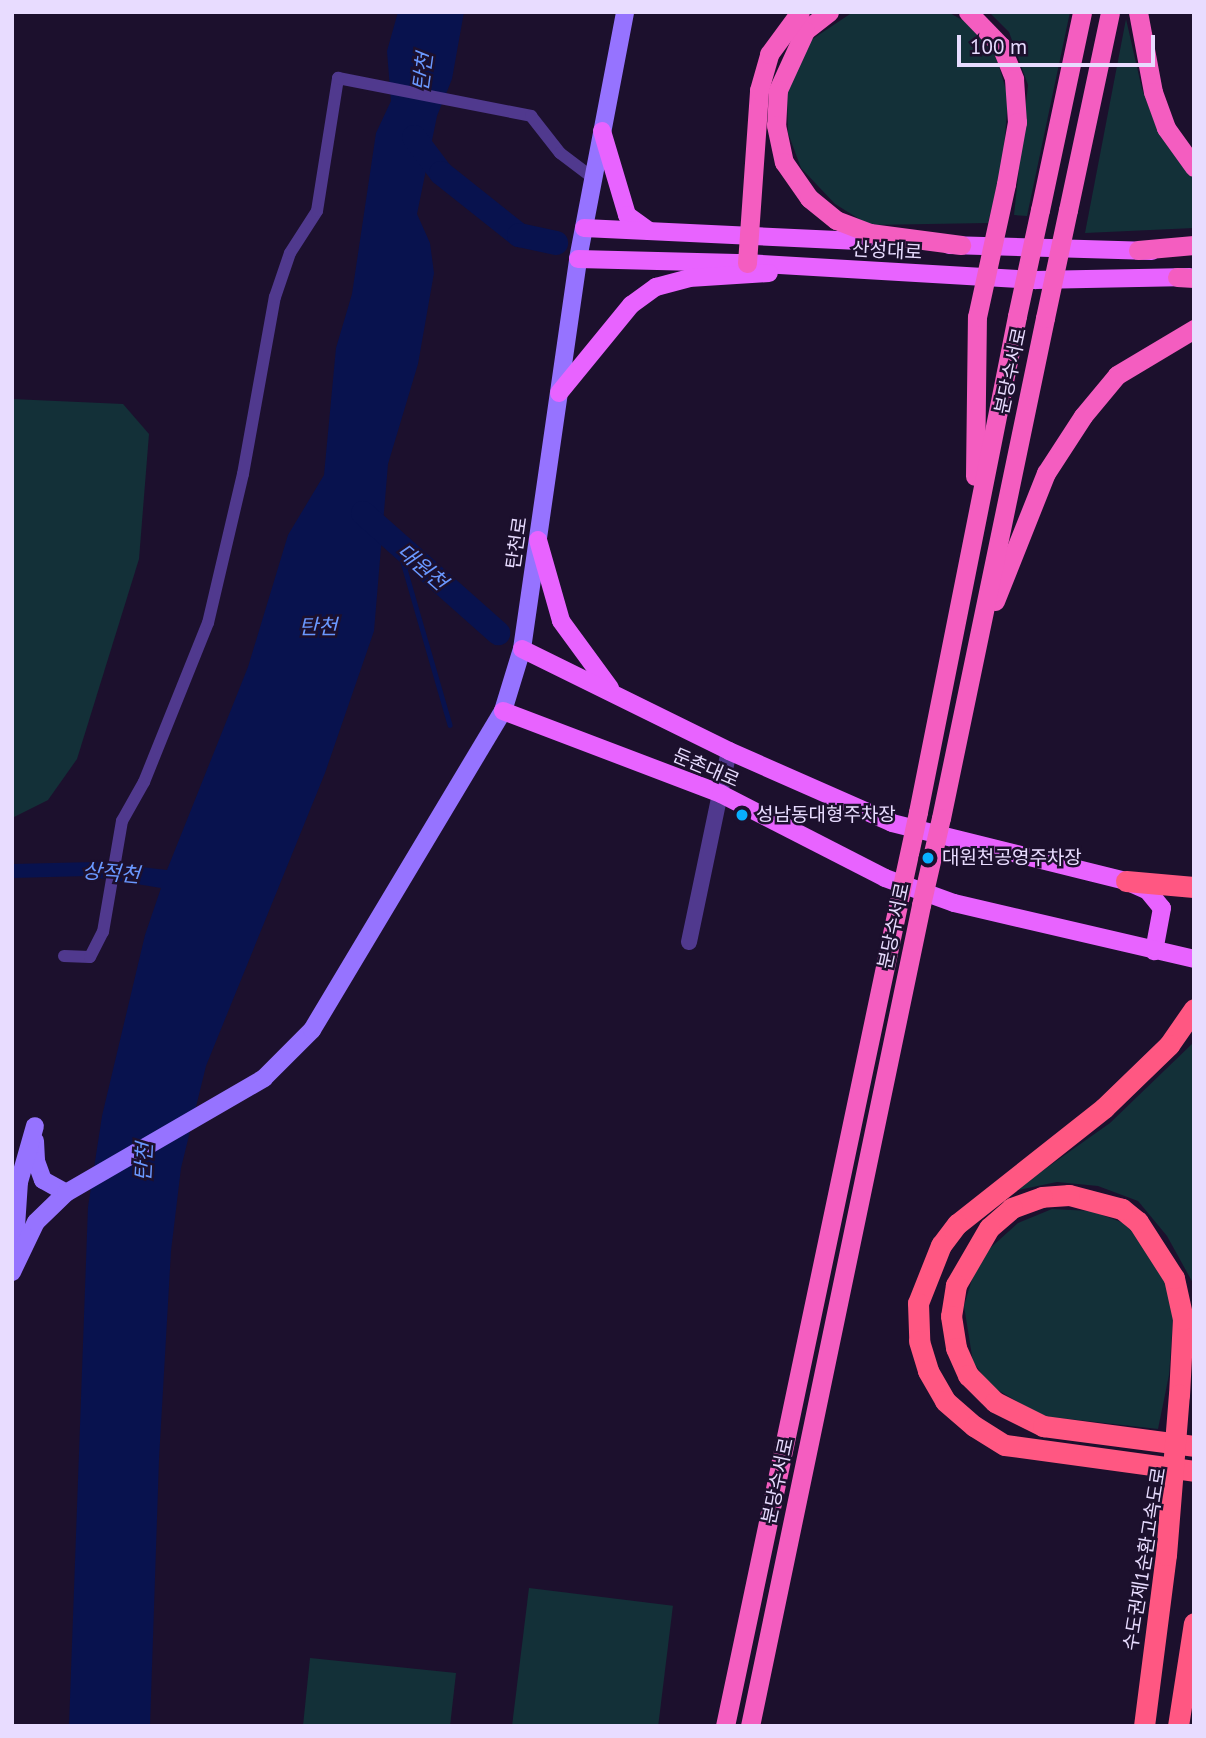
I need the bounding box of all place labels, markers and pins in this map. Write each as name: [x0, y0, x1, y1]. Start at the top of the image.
place label: 성남동대형주차장: [756, 804, 896, 826]
marker: 성남동대형주차장: [734, 807, 750, 823]
place label: 대원천공영주차장: [942, 847, 1082, 869]
marker: 대원천공영주차장: [920, 850, 936, 866]

